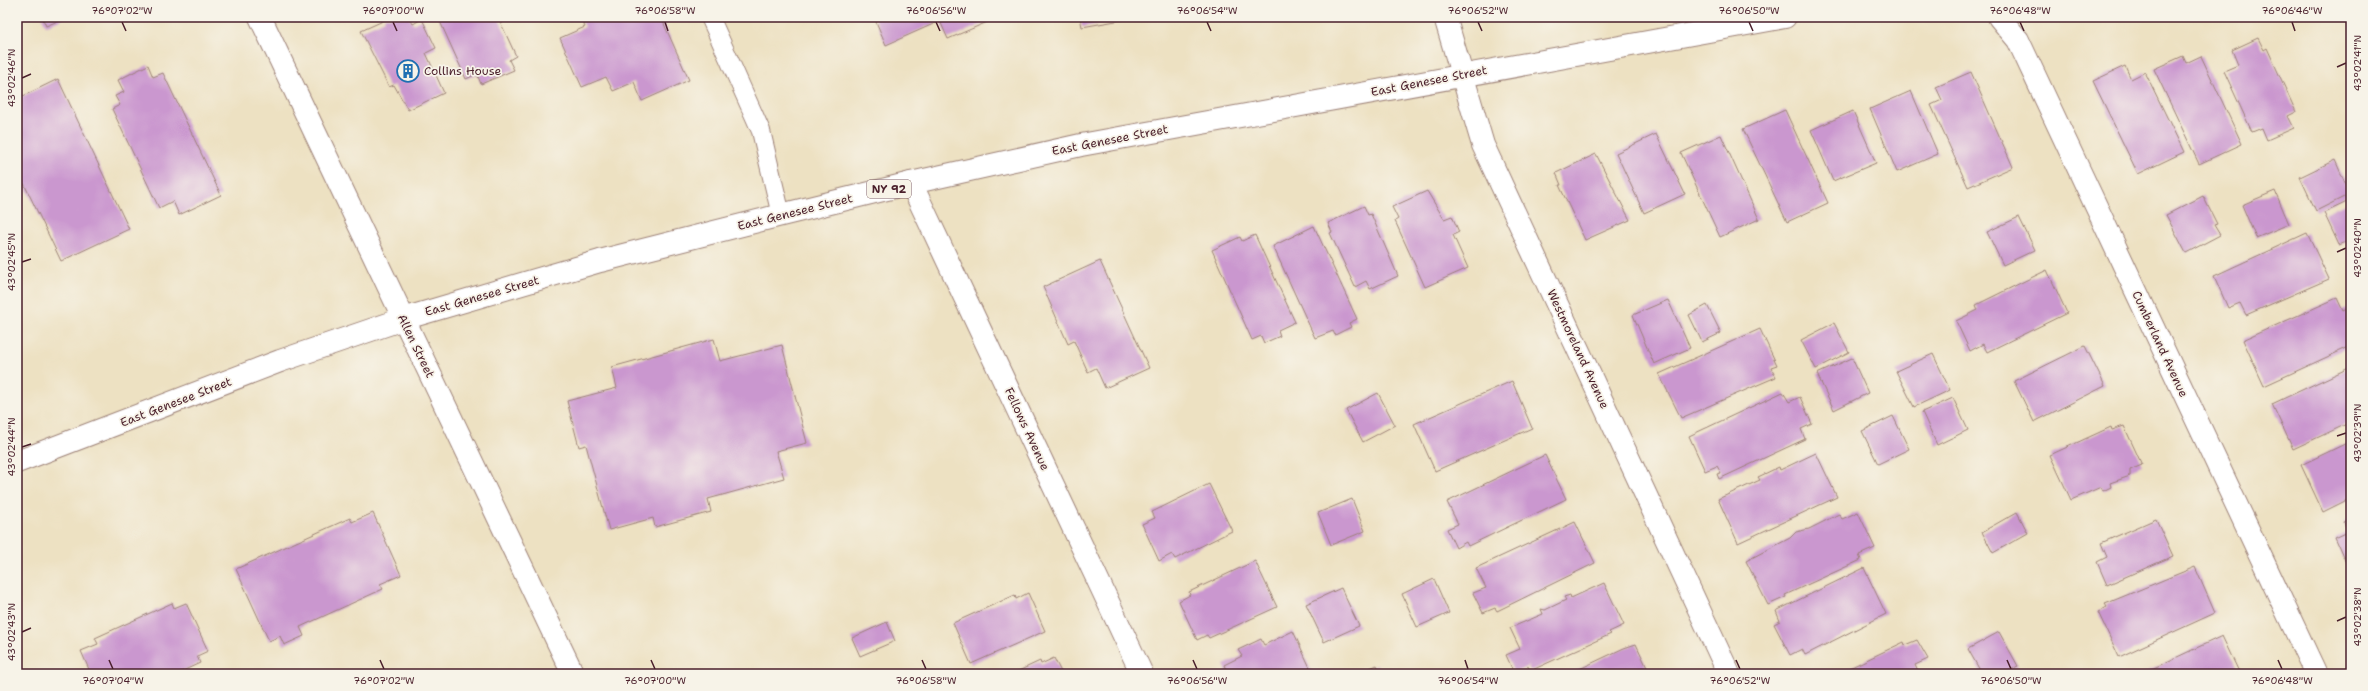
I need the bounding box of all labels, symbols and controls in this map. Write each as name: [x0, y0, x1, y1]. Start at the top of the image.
text: 76°07'02"W: [91, 4, 153, 17]
text: 76°07'00"W: [362, 4, 424, 17]
text: 76°06'58"W: [634, 4, 696, 17]
text: 76°06'56"W: [906, 4, 967, 17]
text: 76°06'54"W: [1176, 4, 1238, 17]
text: 76°06'52"W: [1448, 4, 1509, 17]
text: 76°06'50"W: [1718, 4, 1780, 17]
text: 76°06'48"W: [1989, 4, 2051, 17]
text: 76°06'46"W: [2261, 4, 2323, 17]
text: 43°02'41"N: [2351, 35, 2364, 91]
text: 43°02'46"N: [5, 49, 18, 107]
building icon: Collins House: [395, 58, 421, 84]
street label: East Genesee Street: [1370, 62, 1488, 100]
place label: Collins House: [424, 63, 501, 79]
street label: East Genesee Street: [1051, 121, 1169, 159]
road number: NY 92: [867, 180, 911, 198]
street label: East Genesee Street: [736, 190, 854, 234]
text: 43°02'40"N: [2351, 218, 2364, 278]
text: 43°02'45"N: [5, 233, 18, 291]
street label: East Genesee Street: [423, 272, 541, 320]
street label: Westmoreland Avenue: [1543, 287, 1613, 411]
street label: Cumberland Avenue: [2128, 288, 2192, 400]
street label: Allen Street: [394, 311, 438, 381]
street label: East Genesee Street: [118, 373, 234, 431]
street label: Fellows Avenue: [1001, 385, 1053, 473]
text: 43°02'39"N: [2351, 403, 2364, 463]
text: 43°02'44"N: [5, 417, 18, 477]
text: 43°02'38"N: [2351, 587, 2364, 647]
text: 43°02'43"N: [5, 603, 18, 661]
text: 76°07'04"W: [82, 674, 144, 687]
text: 76°07'02"W: [353, 674, 415, 687]
text: 76°07'00"W: [624, 674, 686, 687]
text: 76°06'58"W: [895, 674, 957, 687]
text: 76°06'56"W: [1167, 674, 1228, 687]
text: 76°06'54"W: [1437, 674, 1499, 687]
text: 76°06'52"W: [1710, 674, 1771, 687]
text: 76°06'50"W: [1980, 674, 2042, 687]
text: 76°06'48"W: [2251, 674, 2313, 687]

